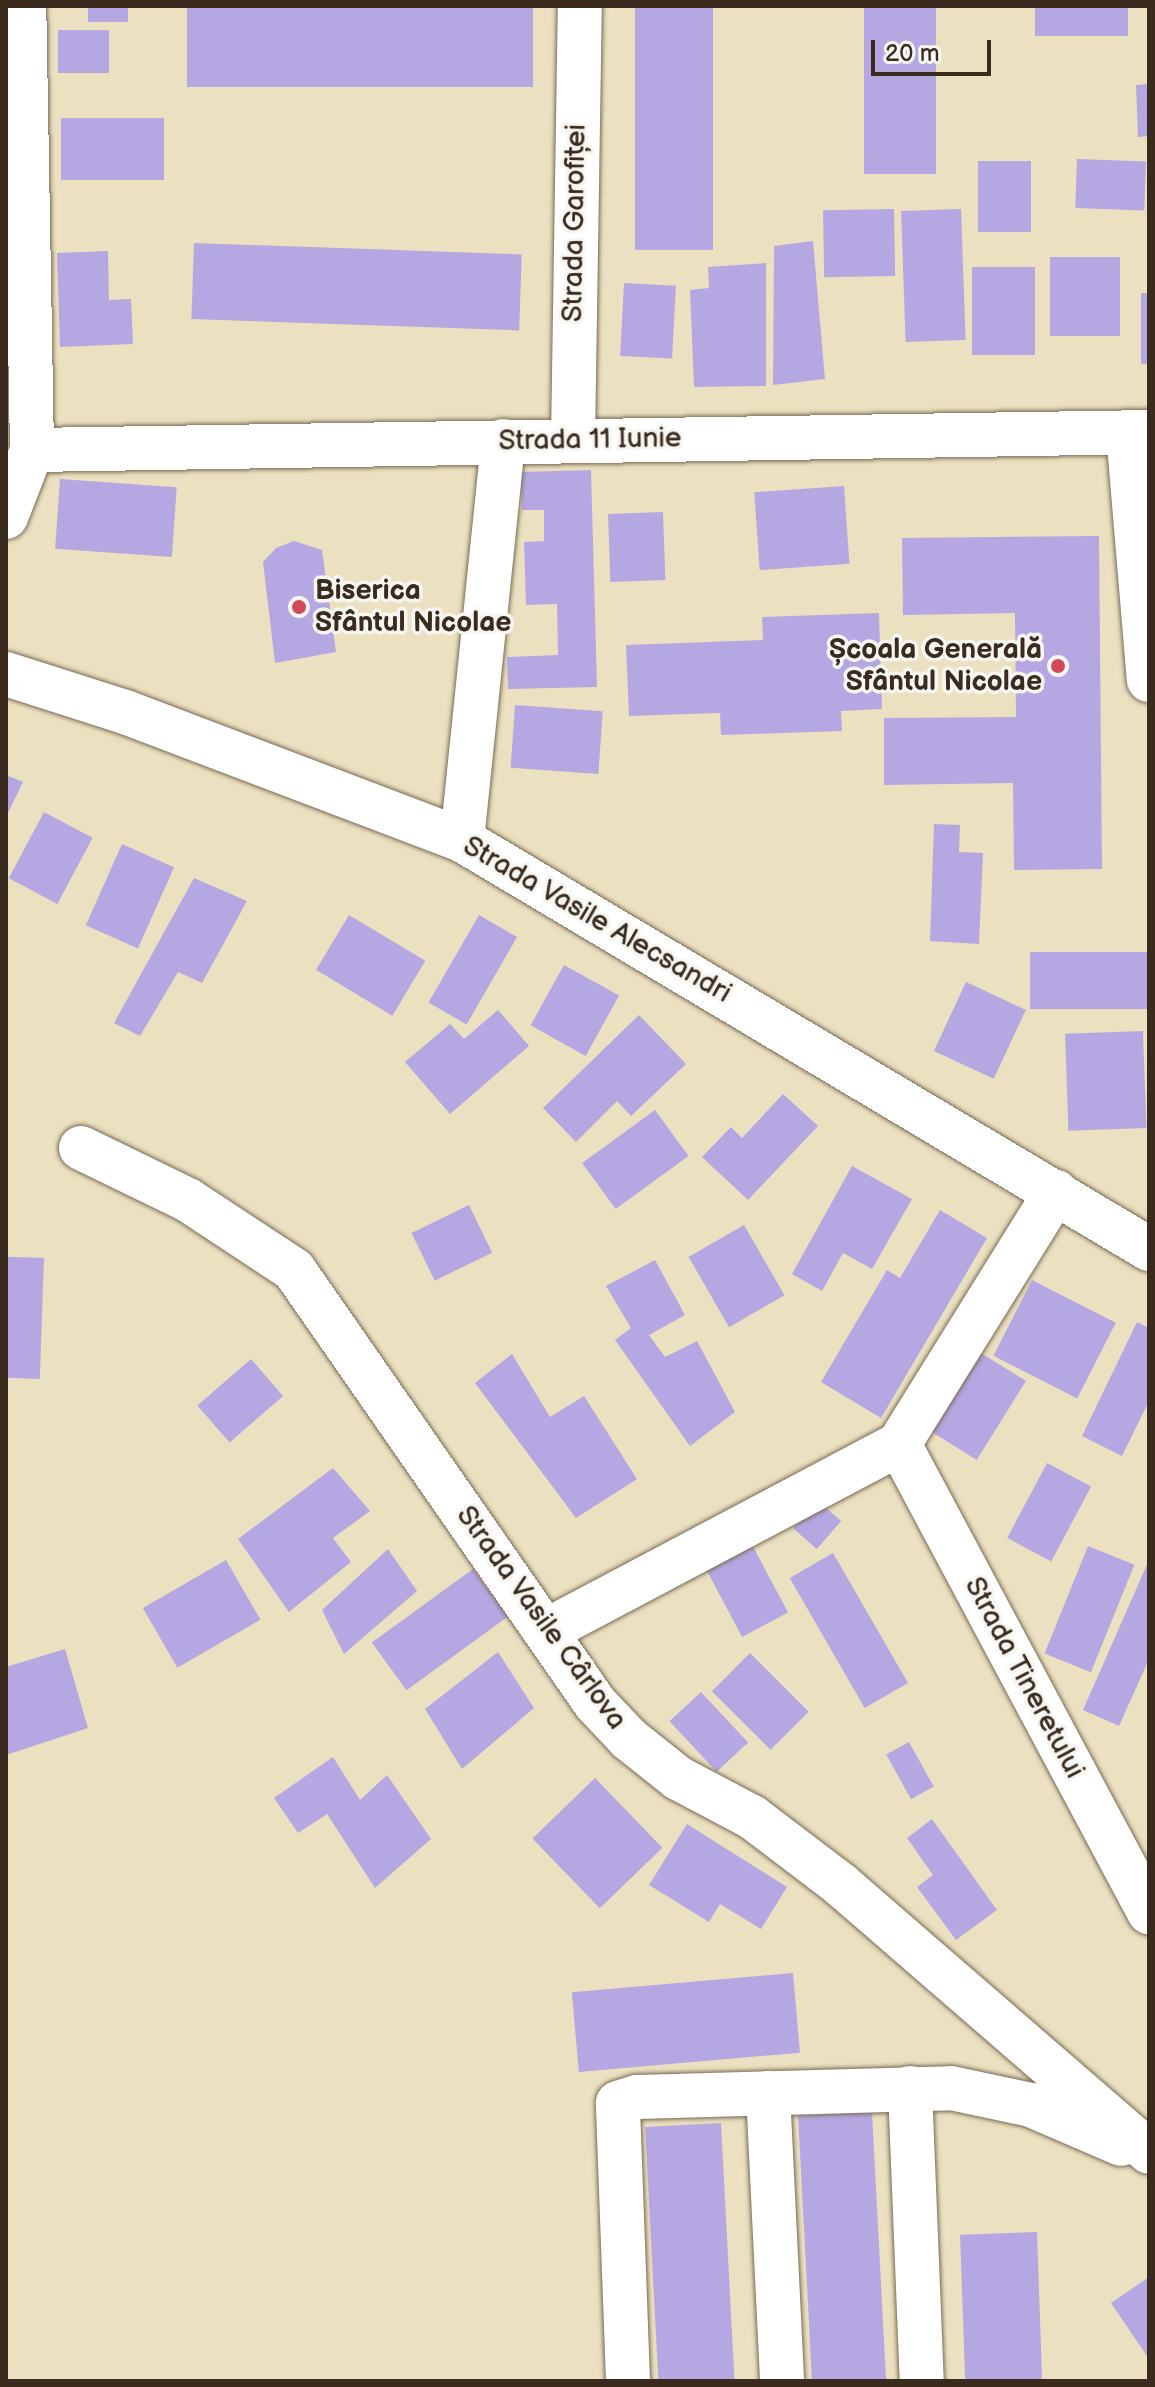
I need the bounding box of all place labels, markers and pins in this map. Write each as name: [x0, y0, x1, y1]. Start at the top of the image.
place label: Biserica Sfântul Nicolae: [315, 574, 511, 640]
marker: Biserica Sfântul Nicolae: [290, 598, 308, 616]
place label: Școala Generală Sfântul Nicolae: [829, 633, 1042, 699]
marker: Școala Generală Sfântul Nicolae: [1049, 657, 1067, 675]

